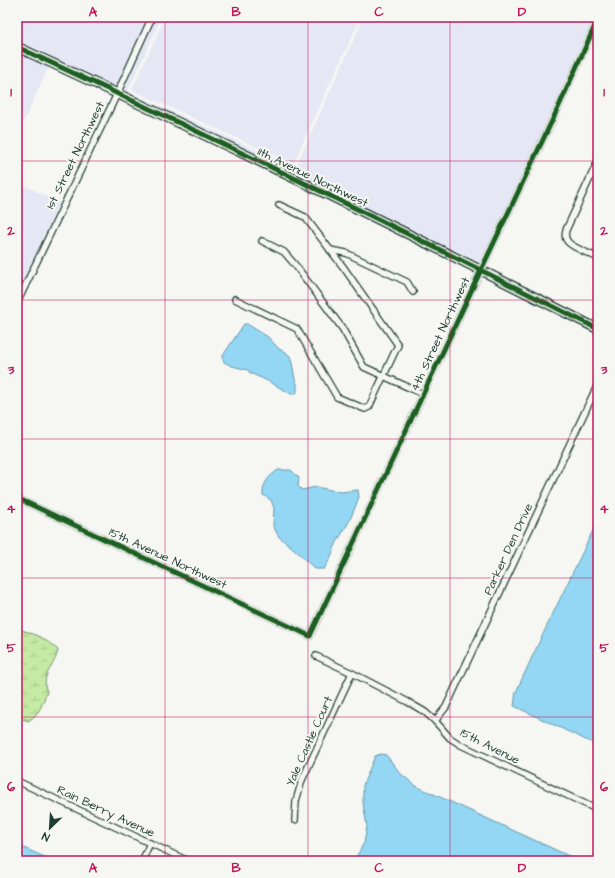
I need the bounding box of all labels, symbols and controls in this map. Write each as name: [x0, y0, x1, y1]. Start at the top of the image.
text: A: [89, 3, 98, 21]
text: B: [231, 3, 241, 21]
text: C: [374, 3, 384, 21]
text: D: [518, 3, 527, 21]
text: 1: [10, 83, 12, 101]
text: 1: [603, 83, 605, 101]
street label: 1st Street Northwest: [42, 98, 109, 212]
street label: 11th Avenue Northwest: [255, 143, 371, 212]
text: 2: [6, 222, 15, 240]
text: 2: [599, 222, 608, 240]
street label: 4th Street Northwest: [406, 274, 474, 394]
text: 3: [7, 361, 15, 379]
text: 3: [600, 361, 608, 379]
text: 4: [7, 500, 16, 518]
street label: Parker Den Drive: [480, 500, 537, 598]
text: 4: [600, 500, 609, 518]
street label: 15th Avenue Northwest: [106, 524, 230, 593]
text: 5: [6, 639, 16, 657]
text: 5: [599, 639, 609, 657]
street label: Yale Castle Court: [282, 693, 337, 789]
street label: 15th Avenue: [457, 724, 523, 769]
text: 6: [7, 778, 16, 796]
text: 6: [600, 778, 609, 796]
street label: Rain Berry Avenue: [54, 781, 158, 843]
north arrow: [30, 808, 70, 848]
text: N: [40, 828, 52, 845]
text: A: [89, 859, 98, 877]
text: B: [231, 859, 241, 877]
text: C: [374, 859, 384, 877]
text: D: [518, 859, 527, 877]

